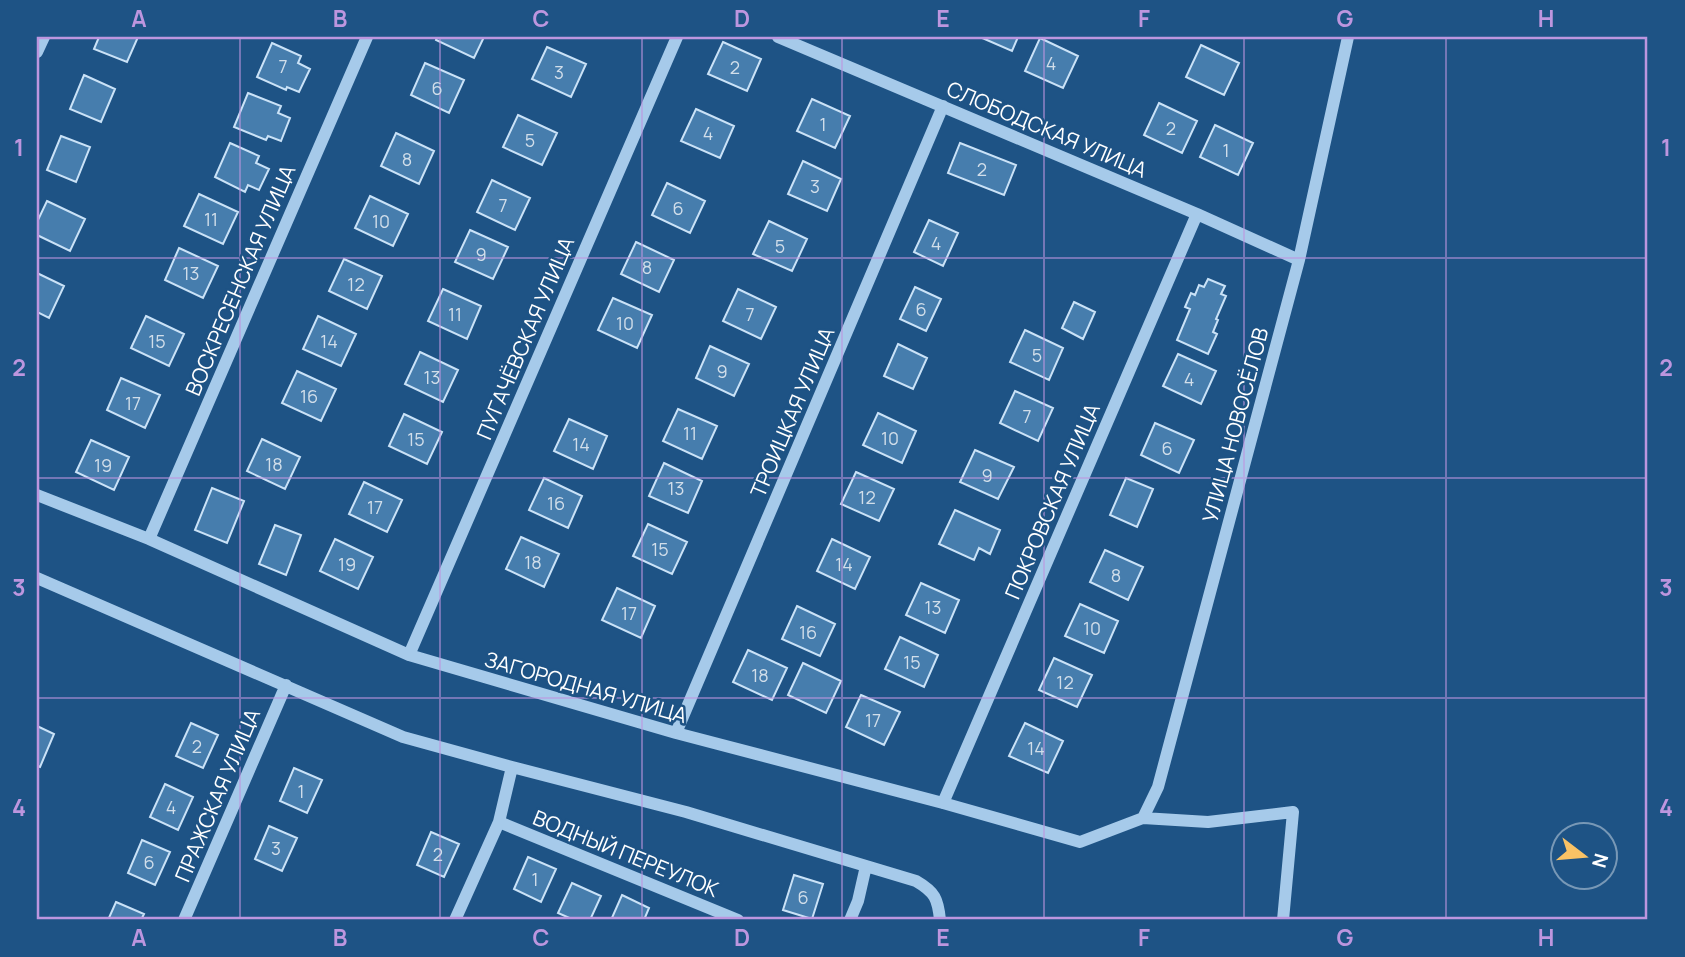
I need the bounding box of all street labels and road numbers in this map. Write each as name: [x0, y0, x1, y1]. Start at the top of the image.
street label: СЛОБОДСКАЯ УЛИЦА: [943, 74, 1151, 184]
street label: ВОСКРЕСЕНСКАЯ УЛИЦА: [179, 160, 301, 400]
street label: ПУГАЧЁВСКАЯ УЛИЦА: [470, 233, 580, 443]
street label: ТРОИЦКАЯ УЛИЦА: [744, 323, 840, 501]
street label: УЛИЦА НОВОСЁЛОВ: [1196, 324, 1275, 526]
street label: ПОКРОВСКАЯ УЛИЦА: [998, 399, 1106, 603]
street label: ЗАГОРОДНАЯ УЛИЦА: [482, 645, 690, 729]
street label: ПРАЖСКАЯ УЛИЦА: [168, 704, 266, 886]
street label: ВОДНЫЙ ПЕРЕУЛОК: [529, 803, 723, 903]

